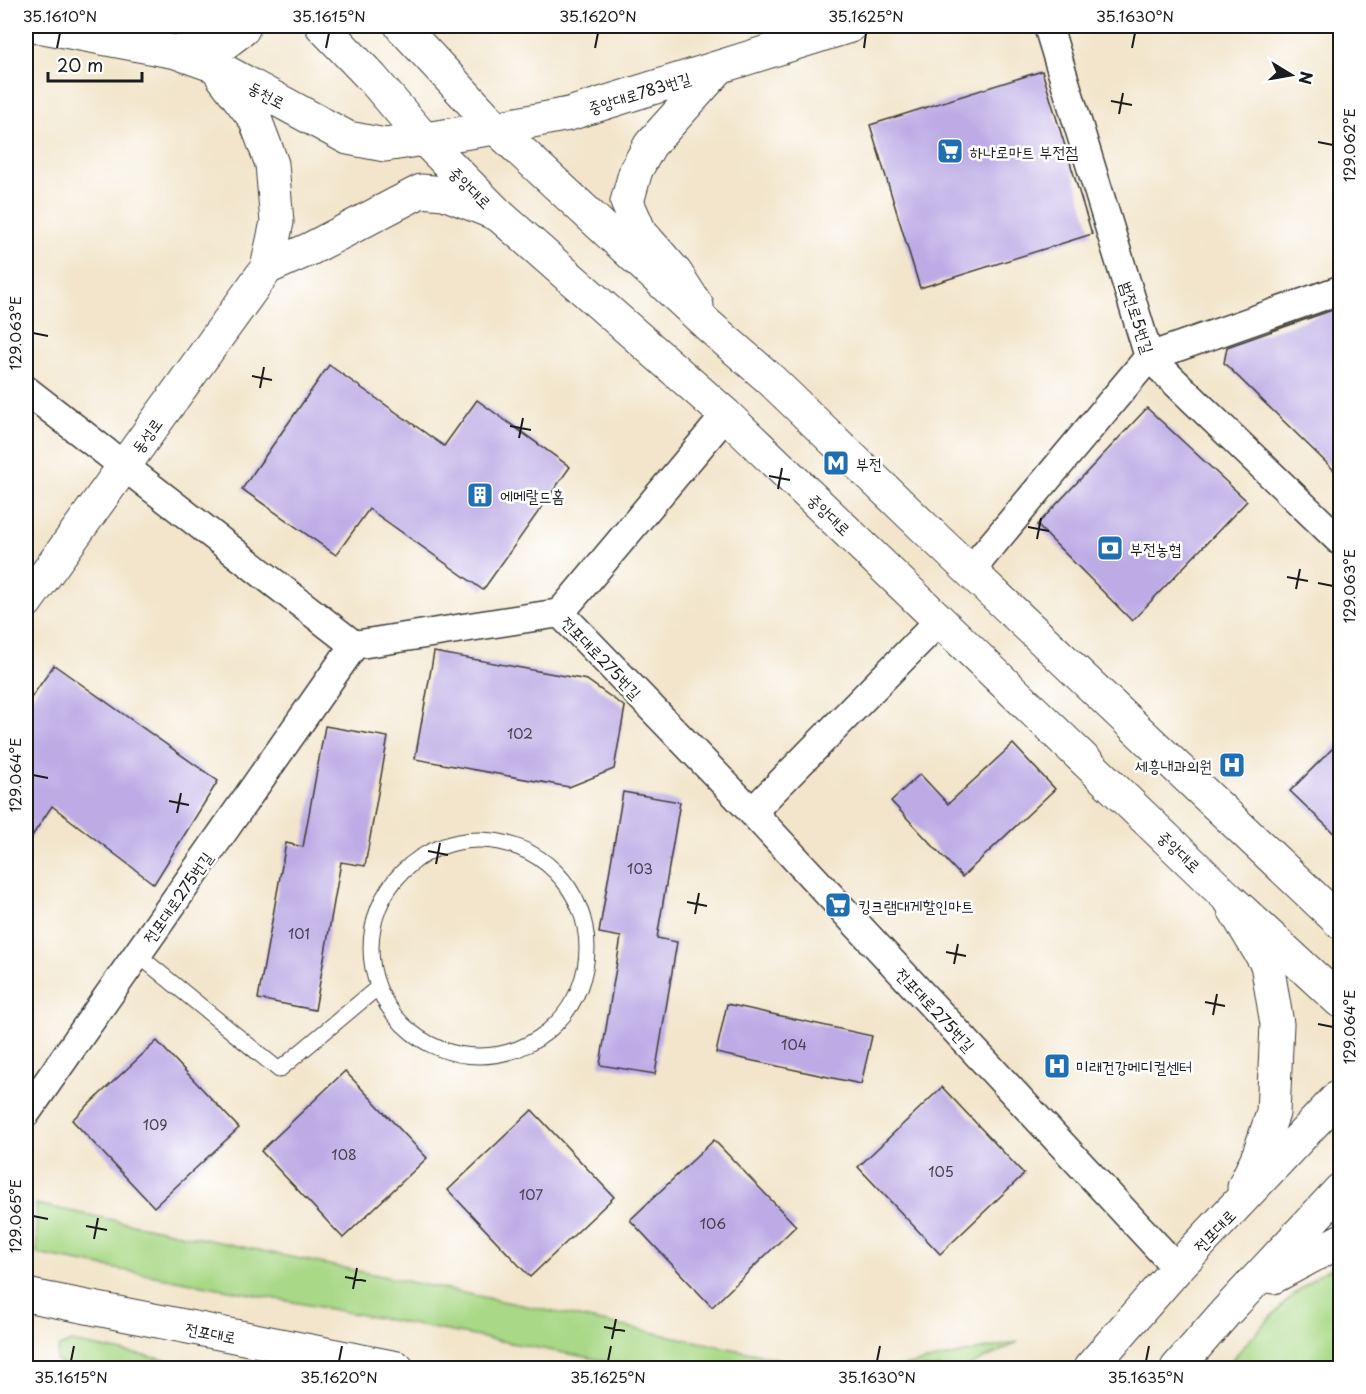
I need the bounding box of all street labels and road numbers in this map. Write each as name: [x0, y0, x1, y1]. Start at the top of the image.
street label: 중앙대로783번길: [585, 65, 693, 119]
street label: 동천로: [244, 74, 290, 114]
street label: 중앙대로: [444, 160, 498, 214]
street label: 범전로5번길: [1115, 278, 1161, 356]
street label: 동성로: [125, 412, 167, 458]
street label: 중앙대로: [803, 487, 857, 541]
street label: 전포대로275번길: [556, 610, 648, 704]
street label: 중앙대로: [1153, 824, 1207, 878]
street label: 전포대로275번길: [137, 846, 218, 948]
street label: 전포대로275번길: [891, 962, 981, 1056]
street label: 전포대로: [1187, 1203, 1241, 1257]
street label: 전포대로: [183, 1315, 239, 1349]

